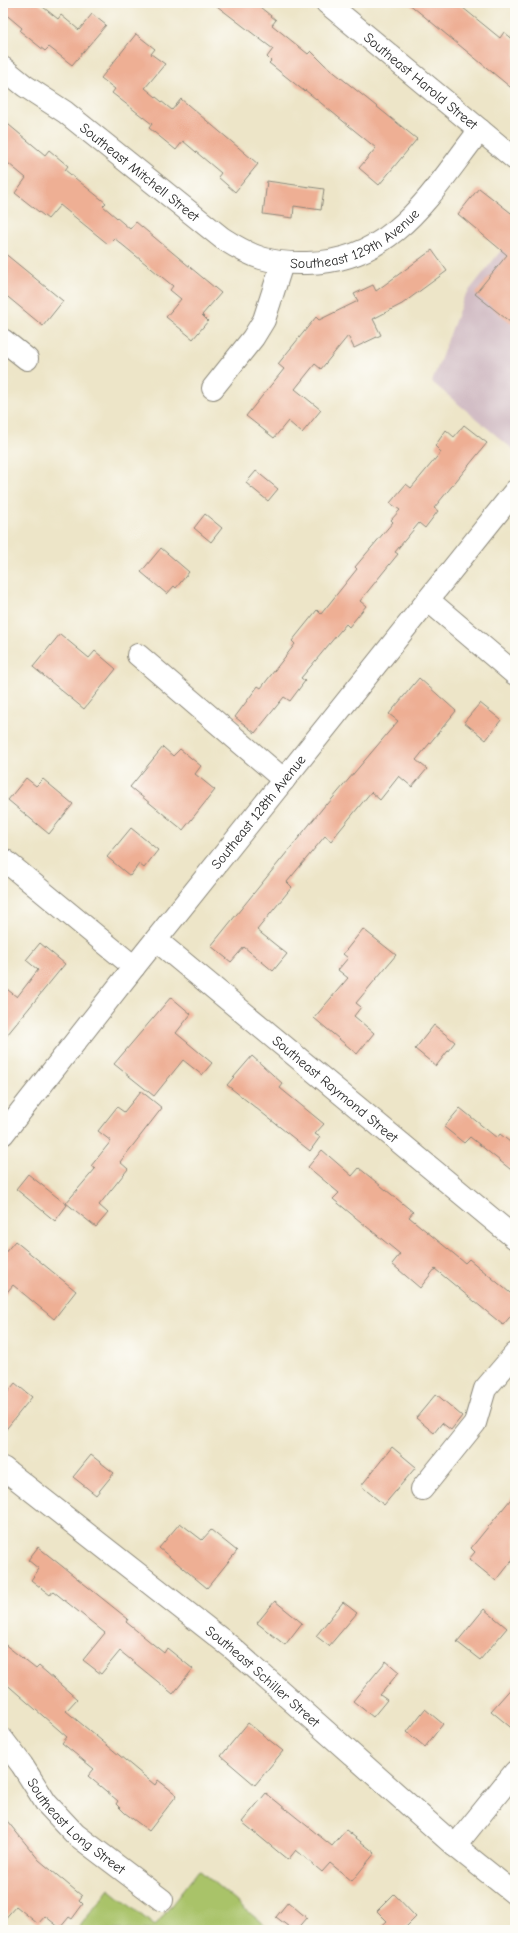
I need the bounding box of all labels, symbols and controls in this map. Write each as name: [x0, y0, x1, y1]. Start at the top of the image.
street label: Southeast Harold Street: [360, 29, 482, 134]
street label: Southeast Mitchell Street: [76, 119, 203, 226]
street label: Southeast 129th Avenue: [290, 205, 423, 272]
street label: Southeast 128th Avenue: [208, 752, 309, 873]
street label: Southeast Raymond Street: [269, 1032, 402, 1147]
street label: Southeast Schiller Street: [202, 1622, 324, 1732]
street label: Southeast Long Street: [23, 1775, 129, 1879]

